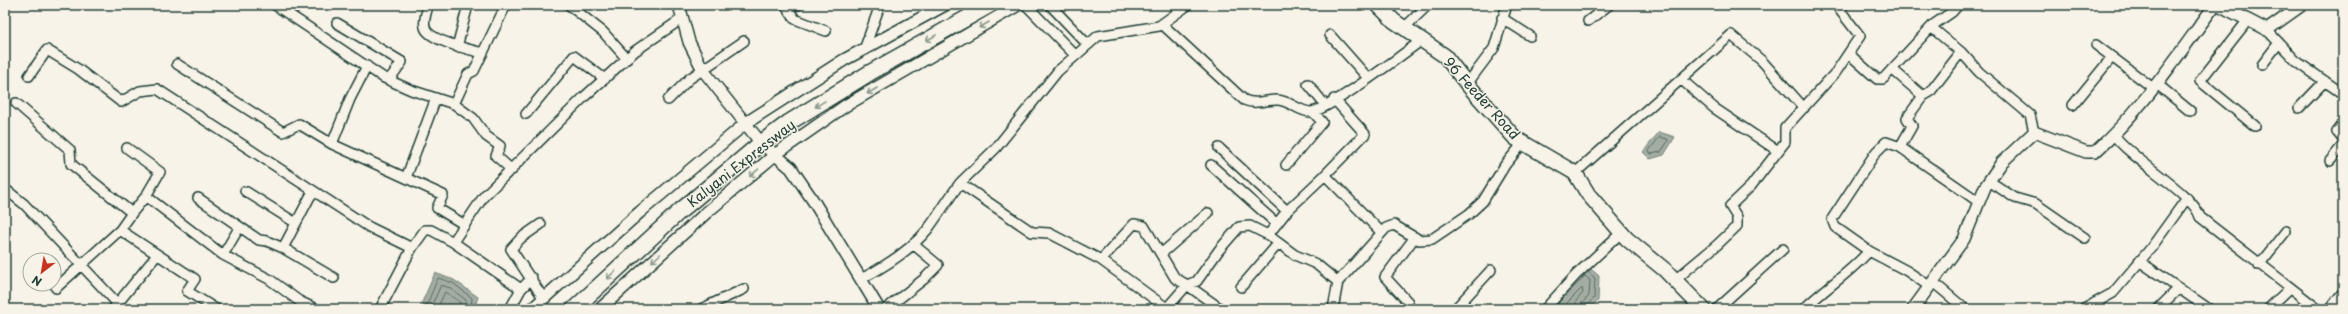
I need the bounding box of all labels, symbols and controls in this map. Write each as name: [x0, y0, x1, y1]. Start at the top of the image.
one-way arrow: [978, 21, 990, 29]
one-way arrow: [925, 34, 937, 42]
street label: 96 Feeder Road: [1439, 52, 1525, 144]
one-way arrow: [866, 87, 878, 95]
one-way arrow: [814, 100, 825, 109]
street label: Kalyani Expressway: [682, 114, 800, 212]
one-way arrow: [749, 168, 759, 177]
north arrow: [22, 252, 62, 292]
one-way arrow: [651, 254, 661, 263]
one-way arrow: [606, 270, 616, 280]
text: N: [28, 271, 45, 291]

